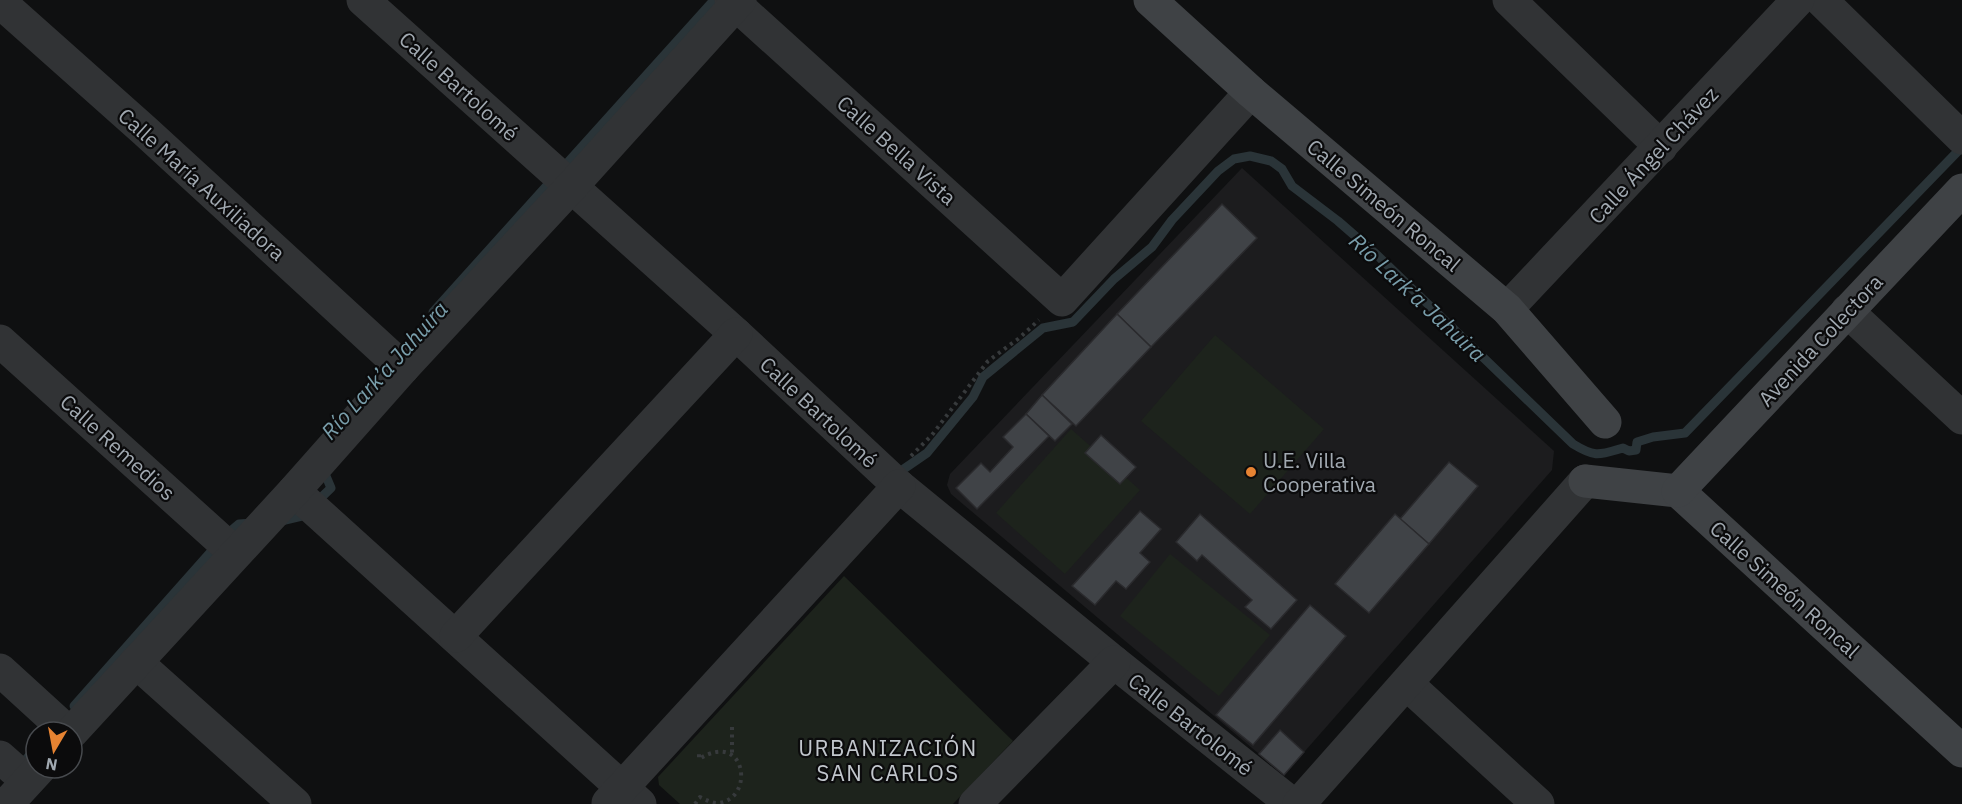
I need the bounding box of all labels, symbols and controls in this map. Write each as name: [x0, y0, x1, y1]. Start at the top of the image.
street label: Calle Bartolomé: [393, 25, 525, 147]
street label: Calle Ángel Chávez: [1582, 80, 1724, 230]
street label: Calle Bella Vista: [831, 89, 963, 211]
street label: Calle María Auxiliadora: [112, 101, 292, 267]
street label: Calle Simeón Roncal: [1301, 132, 1467, 278]
water label: Río Lark’a Jahuira: [1344, 226, 1492, 368]
street label: Avenida Colectora: [1752, 268, 1888, 412]
water label: Río Lark’a Jahuira: [314, 295, 454, 445]
street label: Calle Bartolomé: [754, 350, 884, 474]
street label: Calle Remedios: [54, 388, 182, 506]
place label: U.E. Villa Cooperativa: [1263, 446, 1376, 498]
marker: U.E. Villa Cooperativa: [1244, 465, 1258, 479]
street label: Calle Simeón Roncal: [1704, 514, 1866, 664]
street label: Calle Bartolomé: [1123, 666, 1259, 782]
north arrow: [24, 720, 84, 780]
district label: URBANIZACIÓN SAN CARLOS: [798, 733, 978, 787]
text: N: [44, 754, 59, 776]

